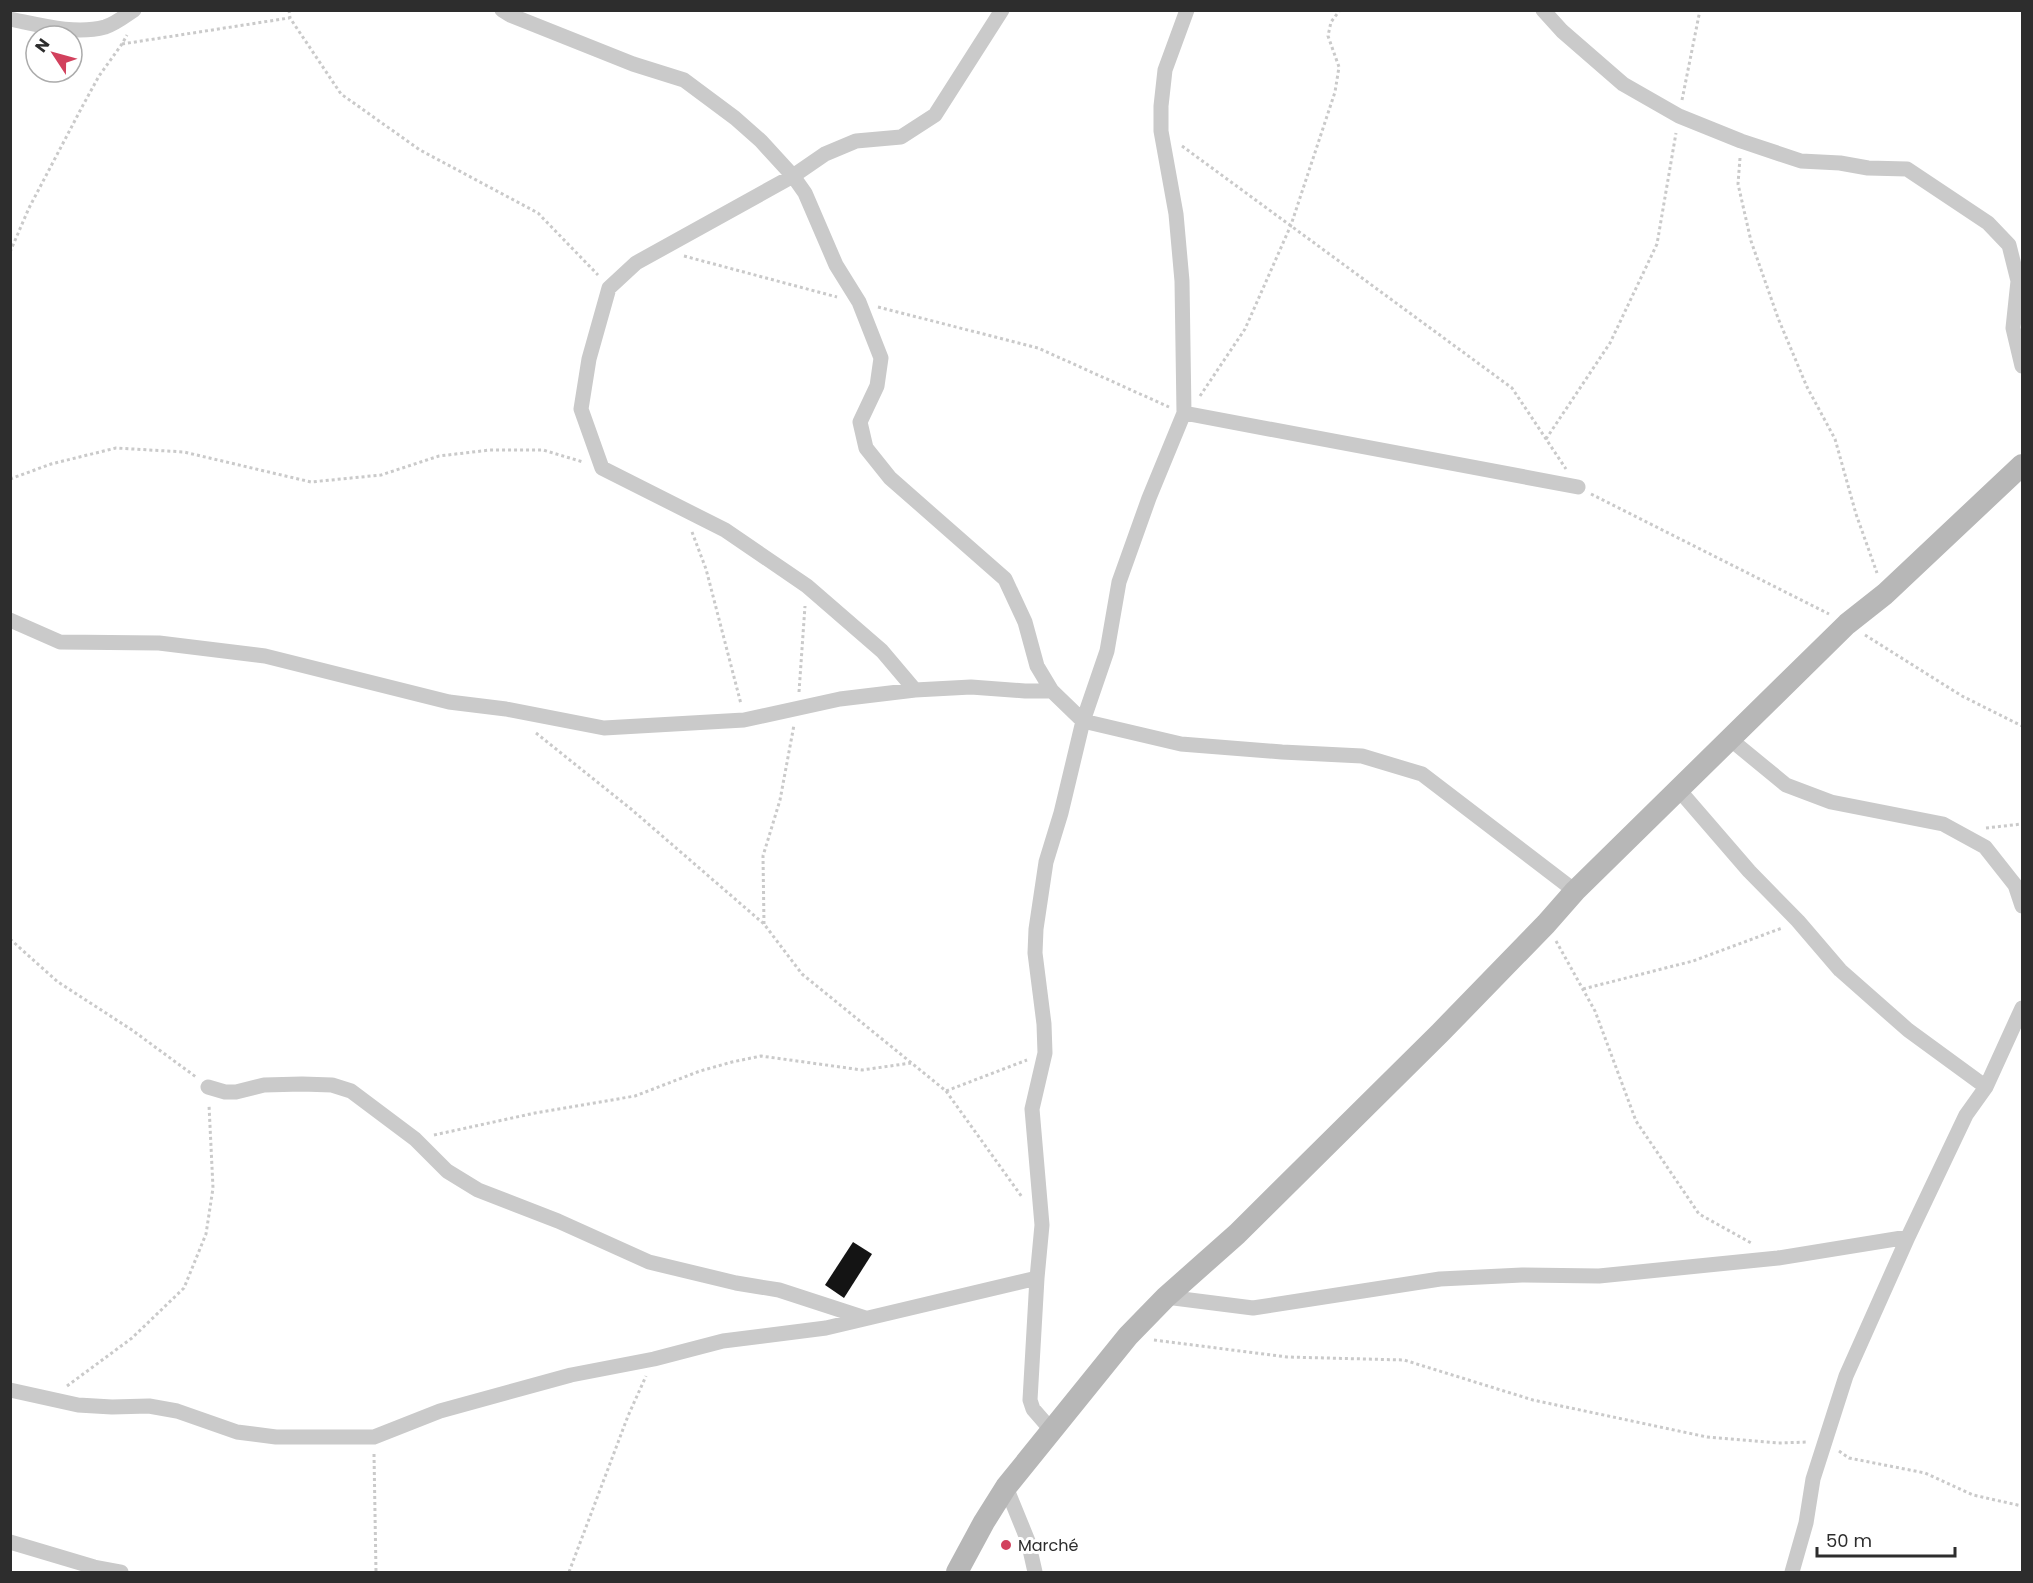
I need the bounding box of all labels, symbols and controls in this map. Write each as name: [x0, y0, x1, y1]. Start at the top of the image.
north arrow: [24, 24, 84, 84]
text: N: [29, 34, 55, 57]
scale bar: [1817, 1520, 1955, 1558]
text: 50 m: [1826, 1528, 1872, 1553]
place label: Marché: [1018, 1534, 1079, 1557]
marker: Marché: [999, 1538, 1013, 1552]

